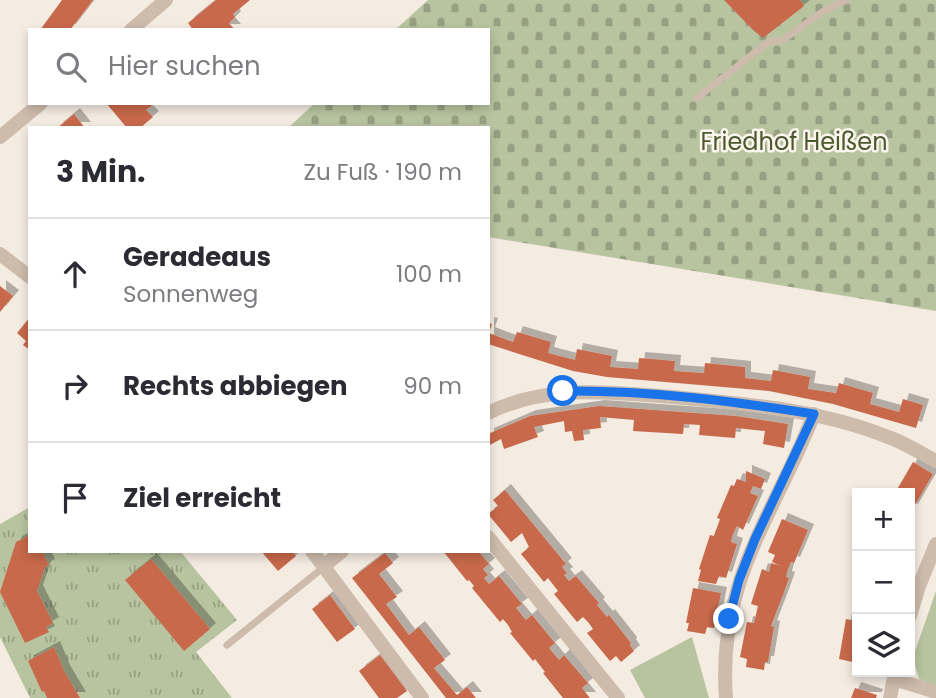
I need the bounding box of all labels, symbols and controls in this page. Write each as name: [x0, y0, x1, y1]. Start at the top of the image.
search box: [28, 28, 490, 105]
icon: search: [52, 48, 90, 86]
text: Hier suchen: [108, 48, 261, 84]
park label: Friedhof Heißen: [700, 125, 888, 158]
text: 3 Min.: [56, 150, 146, 193]
text: Zu Fuß · 190 m: [303, 156, 462, 188]
text: Geradeaus: [123, 239, 271, 275]
icon: ahead: [56, 255, 94, 293]
text: 100 m: [396, 258, 462, 290]
text: Sonnenweg: [123, 278, 258, 310]
icon: right: [56, 367, 94, 405]
text: Rechts abbiegen: [123, 368, 348, 404]
text: 90 m: [403, 370, 462, 402]
route start: [547, 375, 578, 406]
icon: arrive: [56, 479, 94, 517]
text: Ziel erreicht: [123, 480, 281, 516]
map controls: [852, 488, 915, 677]
button: +: [852, 488, 915, 551]
button: −: [852, 551, 915, 614]
route end: [713, 603, 744, 634]
button: layers: [852, 614, 915, 677]

